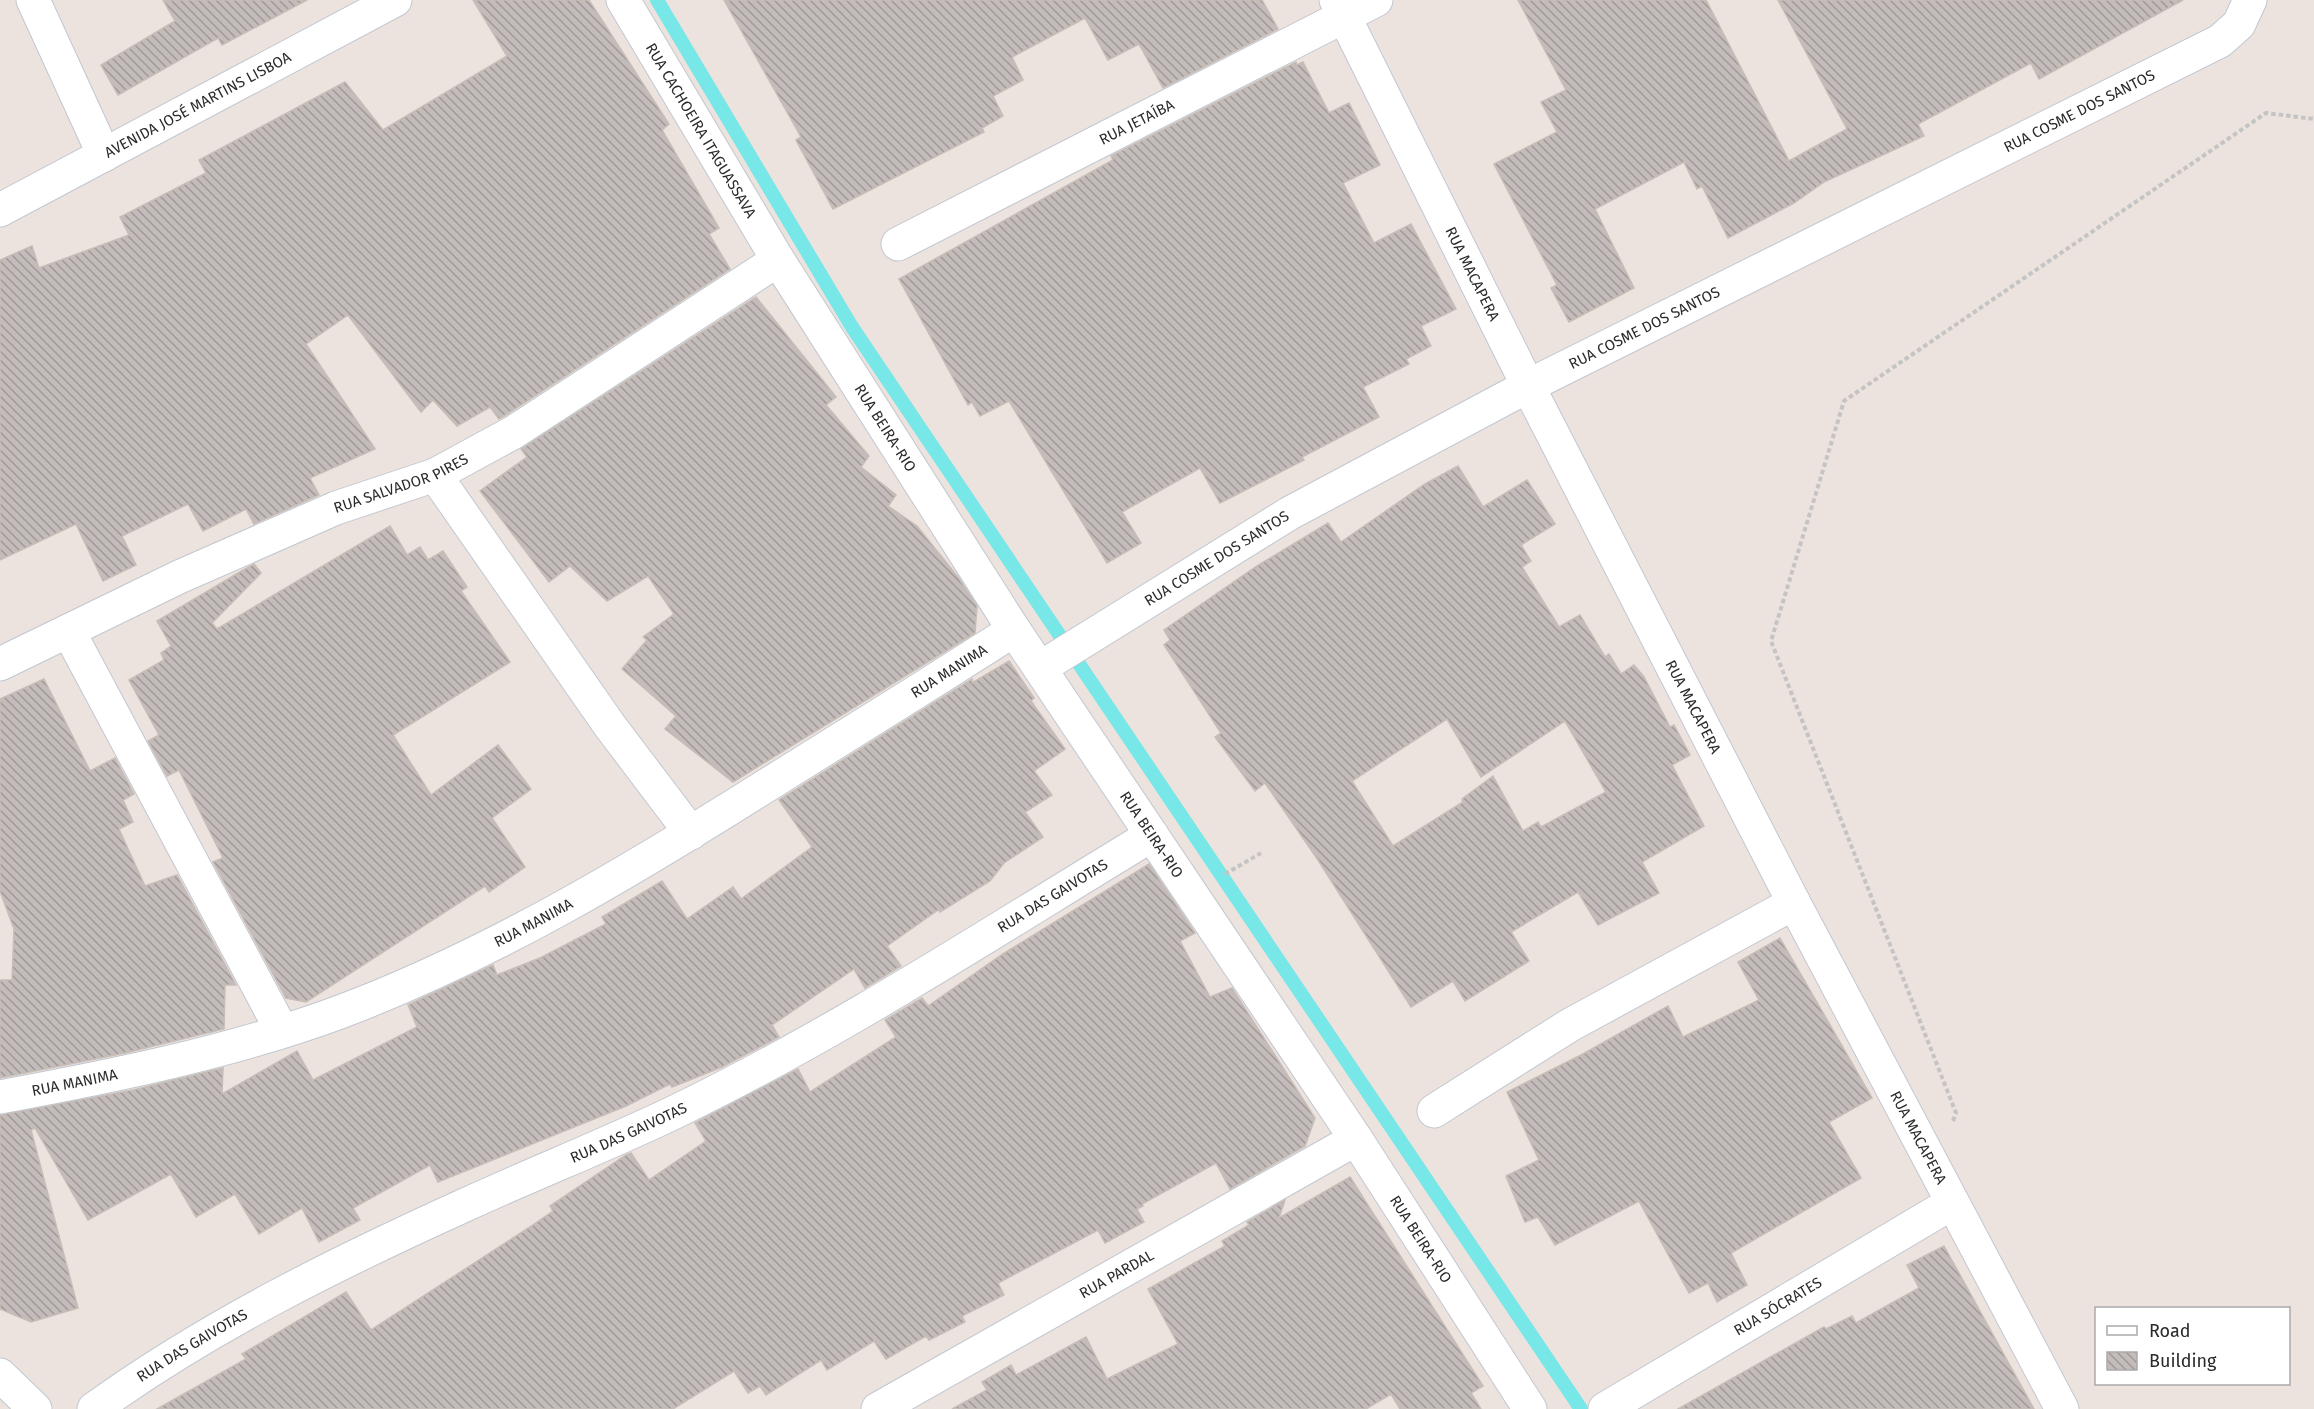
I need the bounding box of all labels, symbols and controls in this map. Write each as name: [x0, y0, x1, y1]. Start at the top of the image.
street label: RUA CACHOEIRA ITAGUASSAVA: [642, 40, 760, 222]
street label: AVENIDA JOSÉ MARTINS LISBOA: [102, 48, 294, 162]
street label: RUA COSME DOS SANTOS: [2001, 66, 2158, 156]
street label: RUA JETAÍBA: [1096, 95, 1178, 149]
street label: RUA MACAPERA: [1441, 224, 1503, 324]
street label: RUA COSME DOS SANTOS: [1566, 283, 1723, 373]
street label: RUA BEIRA-RIO: [851, 381, 920, 475]
street label: RUA SALVADOR PIRES: [331, 450, 471, 517]
street label: RUA COSME DOS SANTOS: [1141, 507, 1292, 610]
street label: RUA MANIMA: [908, 640, 991, 702]
street label: RUA MACAPERA: [1662, 657, 1725, 757]
street label: RUA BEIRA-RIO: [1116, 788, 1187, 881]
street label: RUA DAS GAIVOTAS: [994, 855, 1111, 937]
street label: RUA MANIMA: [491, 894, 576, 951]
street label: RUA MANIMA: [30, 1065, 119, 1100]
street label: RUA MACAPERA: [1886, 1088, 1950, 1188]
street label: RUA DAS GAIVOTAS: [568, 1099, 690, 1167]
street label: RUA BEIRA-RIO: [1386, 1192, 1455, 1286]
street label: RUA PARDAL: [1076, 1246, 1157, 1302]
street label: RUA SÓCRATES: [1731, 1273, 1825, 1339]
street label: RUA DAS GAIVOTAS: [133, 1305, 251, 1386]
legend: [2095, 1307, 2290, 1385]
text: Road: [2149, 1320, 2191, 1342]
text: Building: [2149, 1350, 2217, 1372]

